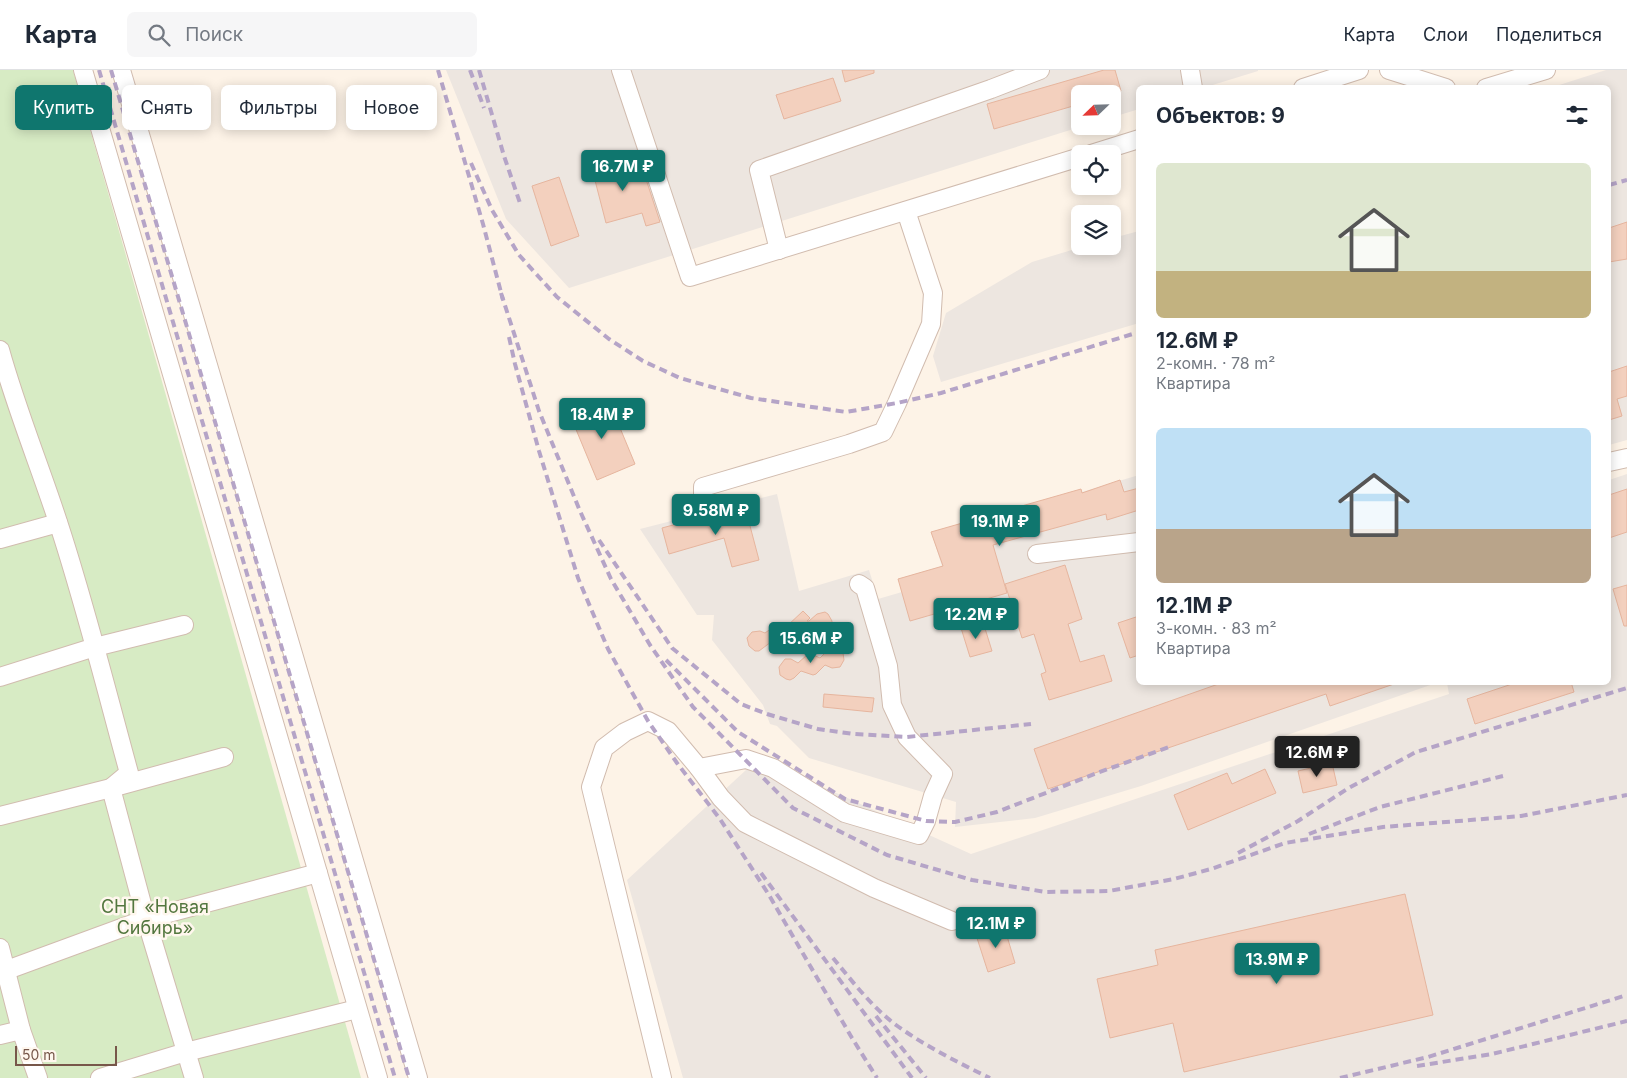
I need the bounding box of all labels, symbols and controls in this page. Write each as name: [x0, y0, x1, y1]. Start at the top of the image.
search box: [127, 12, 477, 57]
text: Карта: [25, 20, 97, 49]
icon: search: [145, 21, 173, 49]
text: Поиск: [185, 23, 243, 46]
text: Карта: [1343, 24, 1395, 45]
text: Слои: [1423, 24, 1468, 45]
text: Поделиться: [1496, 24, 1602, 45]
chip: Купить: [15, 85, 112, 130]
chip: Снять: [122, 85, 211, 130]
chip: Фильтры: [221, 85, 336, 130]
chip: Новое: [346, 85, 437, 130]
north arrow: [1071, 85, 1121, 135]
map controls: [1071, 85, 1121, 255]
icon: filters: [1563, 101, 1591, 129]
text: Объектов: 9: [1156, 103, 1285, 128]
button: locate: [1071, 145, 1121, 195]
pin: 16.7M ₽: [577, 150, 669, 192]
text: 16.7M ₽: [592, 156, 654, 176]
icon: home: [1329, 195, 1419, 285]
button: layers: [1071, 205, 1121, 255]
text: 12.6M ₽: [1156, 328, 1238, 353]
text: 2-комн. · 78 m²: [1156, 353, 1275, 373]
text: Квартира: [1156, 373, 1231, 393]
pin: 18.4M ₽: [556, 398, 648, 440]
text: 18.4M ₽: [570, 404, 634, 424]
icon: home: [1329, 460, 1419, 550]
pin: 9.58M ₽: [670, 494, 762, 536]
text: 9.58M ₽: [683, 500, 749, 520]
pin: 19.1M ₽: [954, 504, 1046, 547]
text: 19.1M ₽: [971, 511, 1029, 531]
text: 12.1M ₽: [1156, 593, 1233, 618]
pin: 12.2M ₽: [930, 598, 1022, 640]
text: 12.2M ₽: [945, 604, 1007, 624]
text: 3-комн. · 83 m²: [1156, 618, 1277, 638]
pin: 15.6M ₽: [765, 622, 857, 664]
text: 15.6M ₽: [780, 628, 842, 648]
text: Квартира: [1156, 638, 1231, 658]
pin: 12.6M ₽: [1271, 736, 1363, 778]
text: 12.6M ₽: [1286, 742, 1348, 762]
park label: СНТ «Новая Сибирь»: [101, 896, 209, 938]
pin: 12.1M ₽: [950, 906, 1042, 949]
text: 12.1M ₽: [967, 913, 1025, 933]
pin: 13.9M ₽: [1231, 942, 1323, 985]
text: 13.9M ₽: [1246, 949, 1308, 969]
scale bar: [15, 1043, 118, 1066]
text: 50 m: [22, 1046, 56, 1063]

